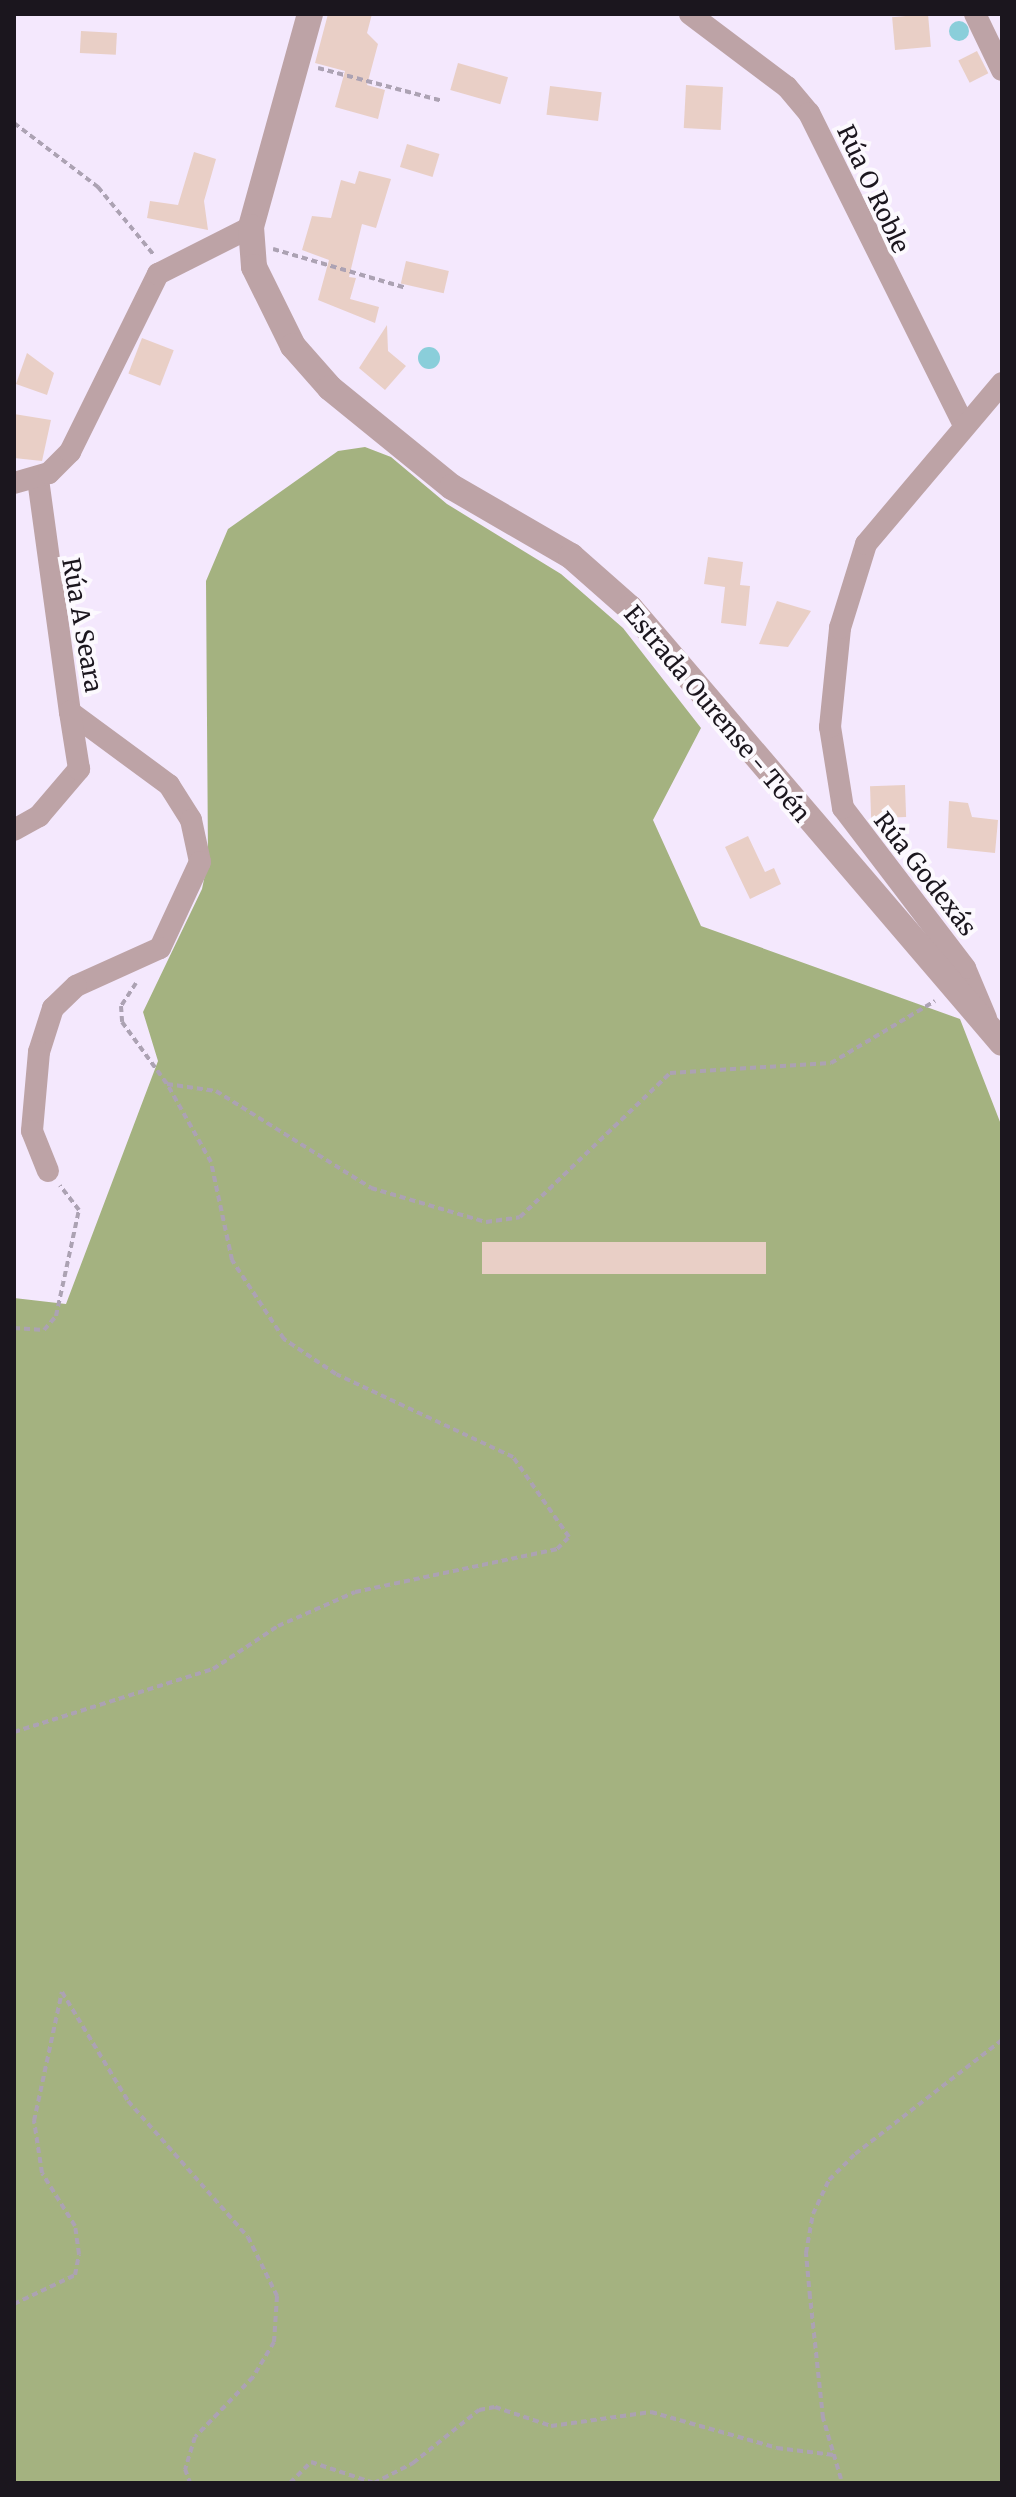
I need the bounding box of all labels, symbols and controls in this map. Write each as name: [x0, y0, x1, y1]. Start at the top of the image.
street label: Rúa O Roble: [831, 121, 915, 257]
street label: Rúa A Seara: [56, 556, 108, 694]
street label: Estrada Ourense - Toén: [618, 600, 816, 828]
street label: Rúa Godexás: [868, 806, 982, 942]

